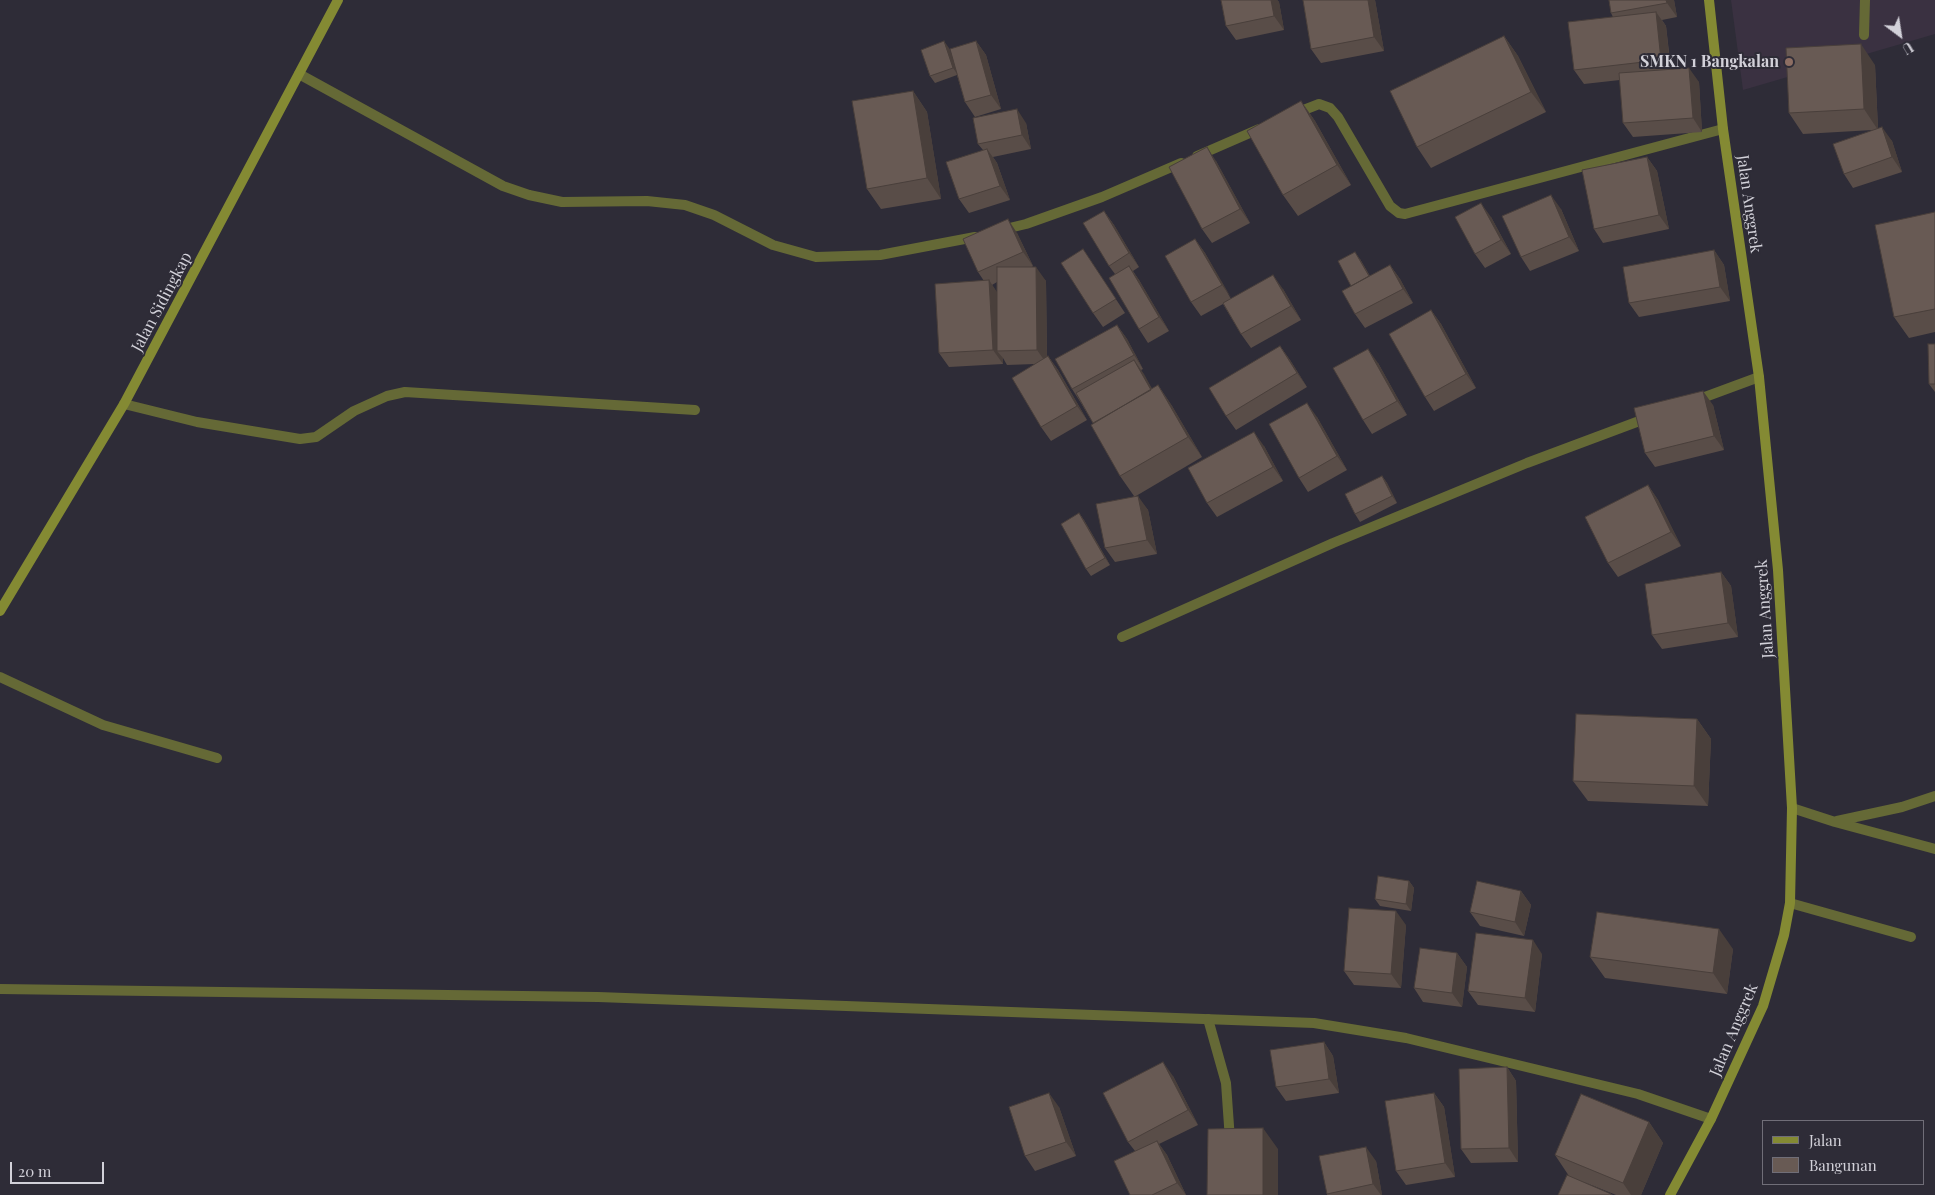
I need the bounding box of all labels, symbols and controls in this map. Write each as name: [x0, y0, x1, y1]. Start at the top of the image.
north arrow: [1875, 10, 1925, 60]
text: U: [1899, 38, 1917, 59]
place label: SMKN 1 Bangkalan: [1640, 52, 1779, 72]
marker: SMKN 1 Bangkalan: [1783, 56, 1795, 68]
street label: Jalan Anggrek: [1733, 154, 1765, 254]
street label: Jalan Sidingkap: [128, 249, 196, 355]
street label: Jalan Anggrek: [1752, 559, 1778, 659]
street label: Jalan Anggrek: [1706, 981, 1762, 1079]
legend: [1762, 1120, 1925, 1185]
text: Jalan: [1809, 1130, 1842, 1150]
scale bar: [12, 1152, 106, 1184]
text: Bangunan: [1809, 1155, 1877, 1175]
text: 20 m: [18, 1161, 51, 1181]

